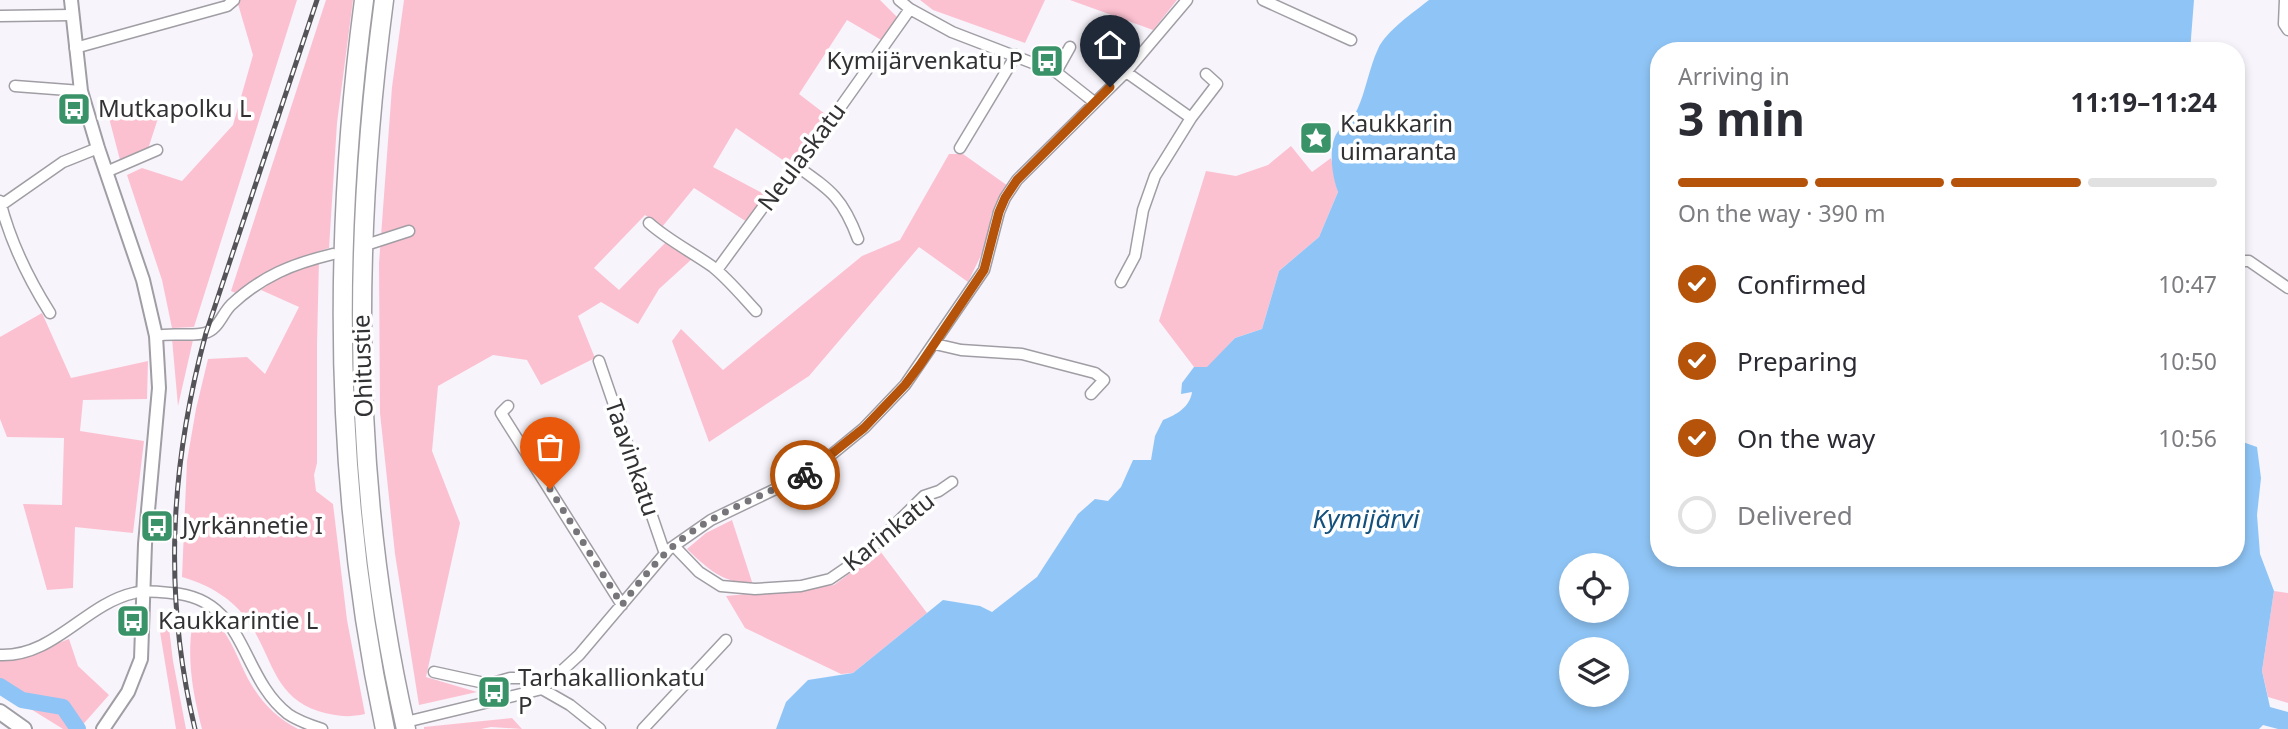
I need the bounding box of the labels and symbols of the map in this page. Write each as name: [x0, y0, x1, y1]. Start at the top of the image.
pin: [1080, 15, 1140, 87]
bus stop icon: Kymijärvenkatu P: [1028, 42, 1066, 80]
place label: Kymijärvenkatu P: [827, 43, 1023, 76]
bus stop icon: Mutkapolku L: [55, 90, 93, 128]
place label: Mutkapolku L: [98, 91, 251, 124]
street label: Neulaskatu: [749, 95, 852, 217]
place label: Kaukkarin uimaranta: [1340, 106, 1457, 167]
place icon: Kaukkarin uimaranta: [1297, 119, 1335, 157]
street label: Ohitustie: [343, 314, 380, 418]
street label: Taavinkatu: [598, 395, 669, 520]
pin: [520, 417, 580, 489]
courier: [770, 440, 840, 510]
street label: Karinkatu: [835, 484, 941, 578]
water label: Kymijärvi: [1313, 500, 1421, 536]
bus stop icon: Jyrkännetie I: [138, 507, 176, 545]
place label: Jyrkännetie I: [180, 508, 323, 541]
bus stop icon: Kaukkarintie L: [114, 602, 152, 640]
place label: Kaukkarintie L: [158, 603, 318, 636]
place label: Tarhakallionkatu P: [518, 660, 705, 721]
bus stop icon: Tarhakallionkatu P: [475, 673, 513, 711]

